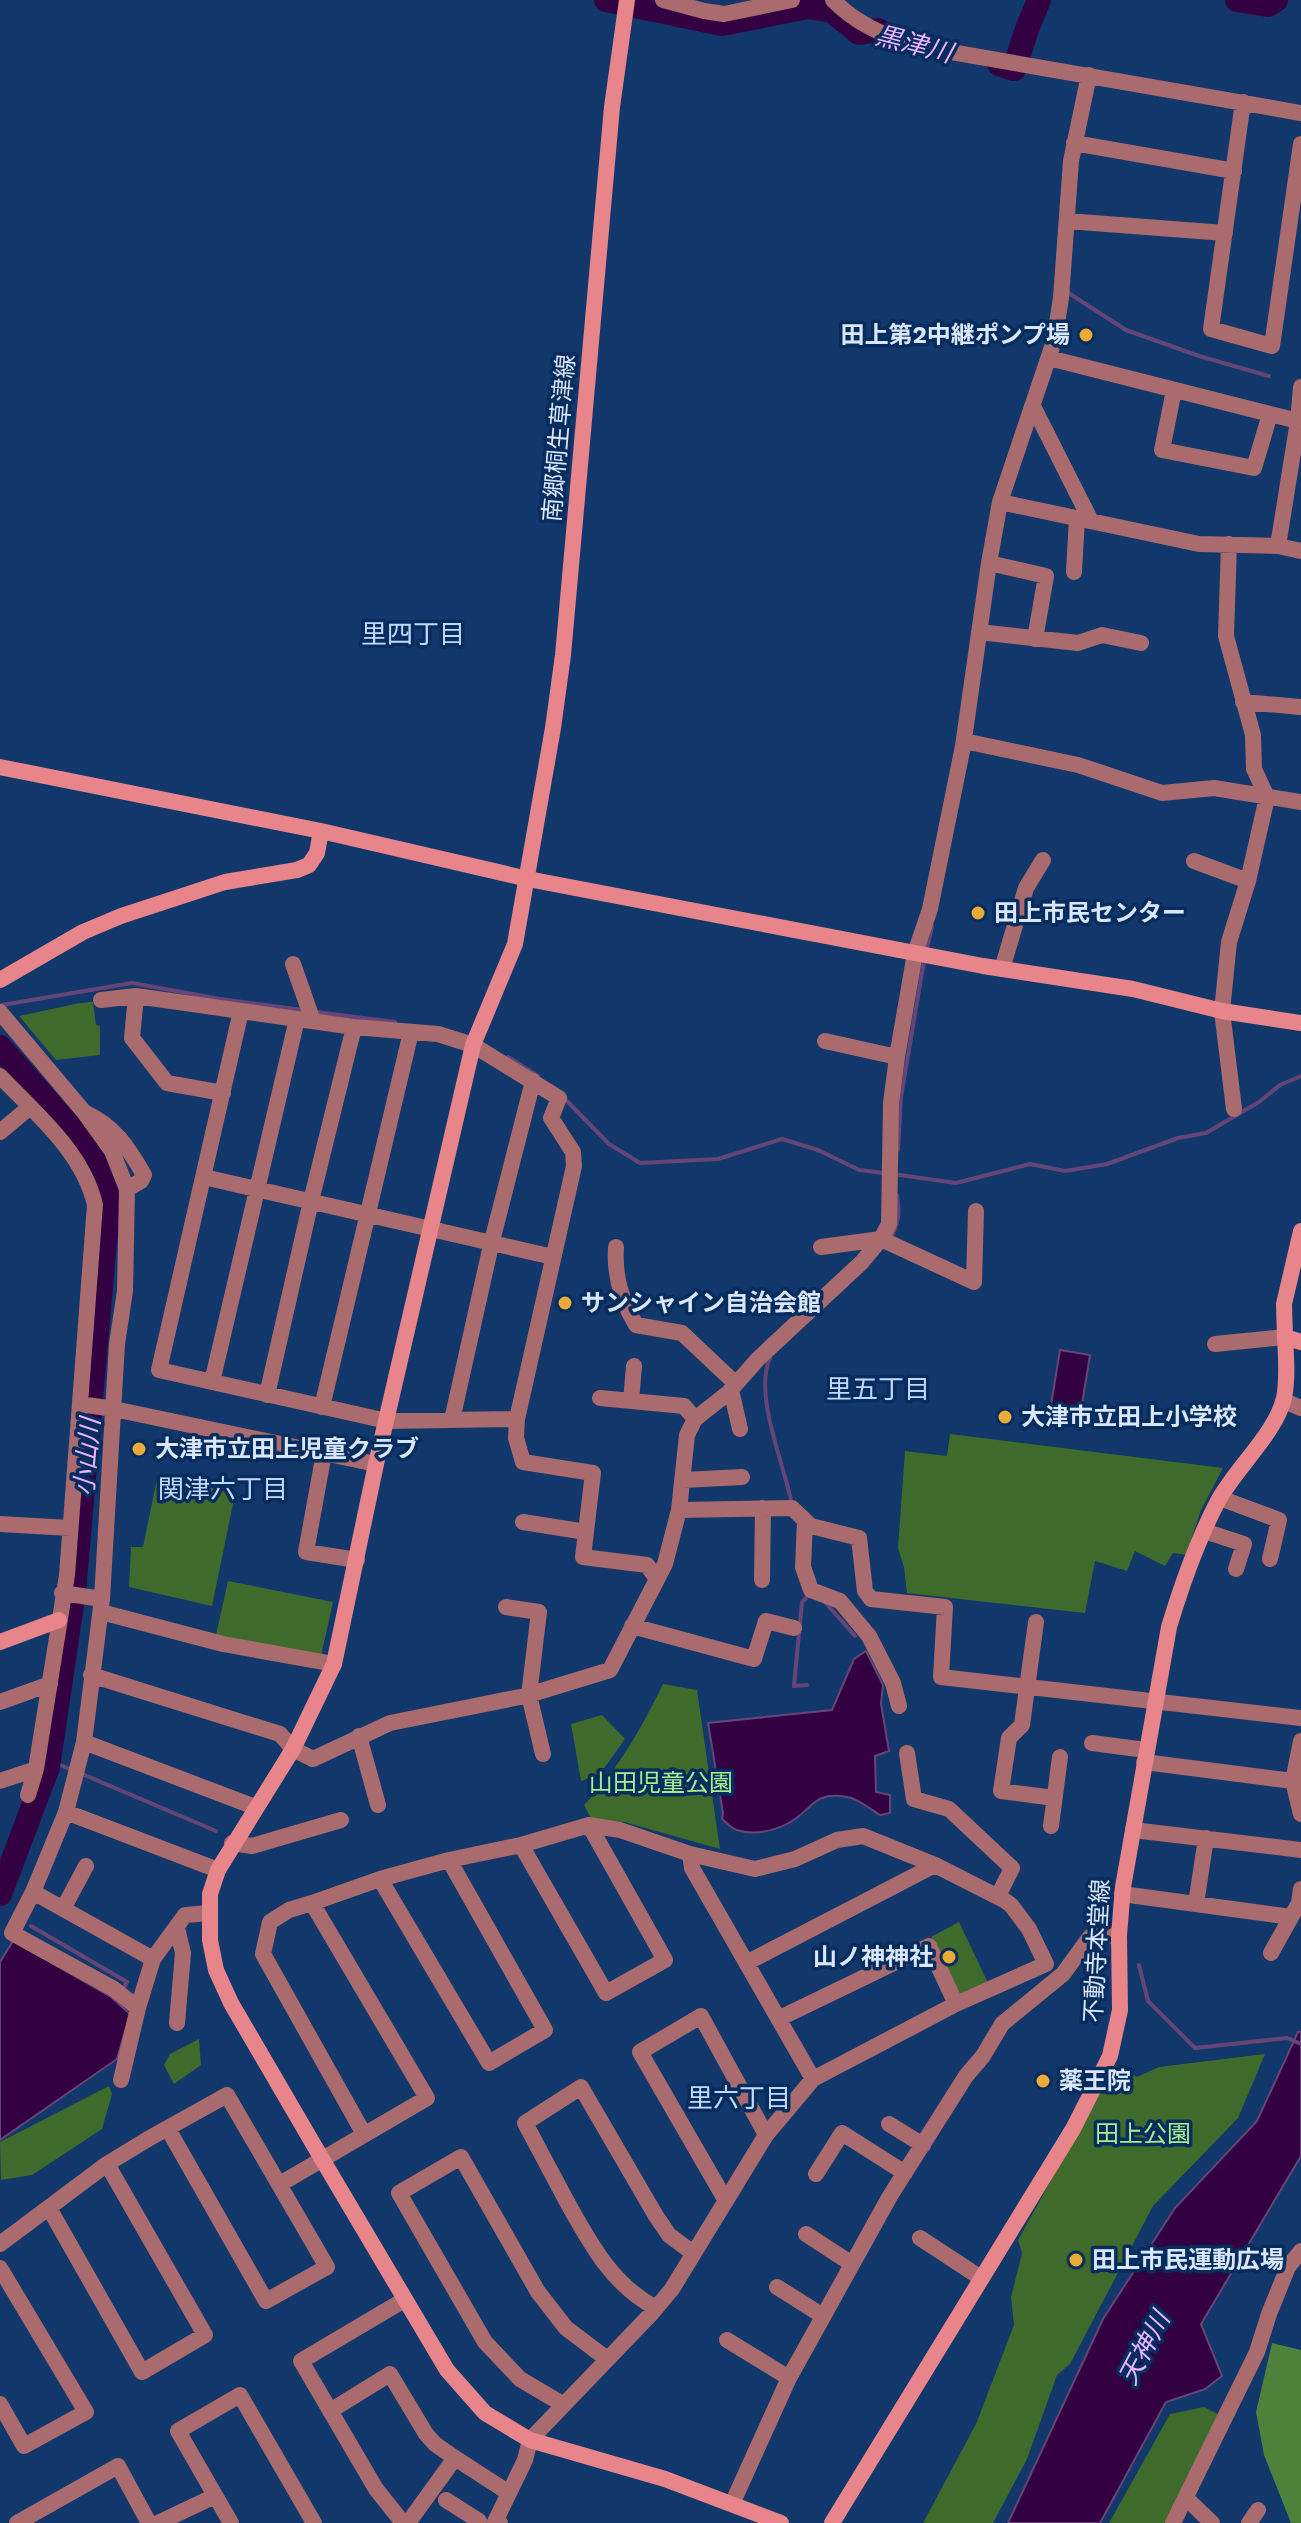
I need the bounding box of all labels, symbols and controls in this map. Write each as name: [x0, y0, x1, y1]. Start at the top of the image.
water label: 黒津川: [873, 20, 958, 69]
place label: 田上第2中継ポンプ場: [840, 321, 1070, 349]
marker: 田上第2中継ポンプ場: [1077, 326, 1095, 344]
street label: 南郷桐生草津線: [538, 353, 580, 523]
district label: 里四丁目: [361, 619, 465, 649]
place label: 田上市民センター: [994, 899, 1186, 927]
marker: 田上市民センター: [969, 904, 987, 922]
place label: サンシャイン自治会館: [581, 1289, 821, 1317]
marker: サンシャイン自治会館: [556, 1294, 574, 1312]
district label: 里五丁目: [826, 1374, 930, 1404]
place label: 大津市立田上小学校: [1021, 1403, 1237, 1431]
marker: 大津市立田上小学校: [996, 1408, 1014, 1426]
water label: 小山川: [69, 1414, 106, 1497]
place label: 大津市立田上児童クラブ: [155, 1435, 419, 1463]
marker: 大津市立田上児童クラブ: [130, 1440, 148, 1458]
district label: 関津六丁目: [158, 1474, 288, 1504]
park label: 山田児童公園: [589, 1769, 733, 1797]
street label: 不動寺本堂線: [1079, 1878, 1115, 2024]
place label: 山ノ神神社: [813, 1943, 933, 1971]
marker: 山ノ神神社: [940, 1948, 958, 1966]
place label: 薬王院: [1059, 2067, 1131, 2095]
marker: 薬王院: [1034, 2072, 1052, 2090]
district label: 里六丁目: [687, 2083, 791, 2113]
park label: 田上公園: [1095, 2120, 1191, 2148]
place label: 田上市民運動広場: [1092, 2246, 1284, 2274]
marker: 田上市民運動広場: [1067, 2251, 1085, 2269]
water label: 天神川: [1112, 2304, 1177, 2389]

